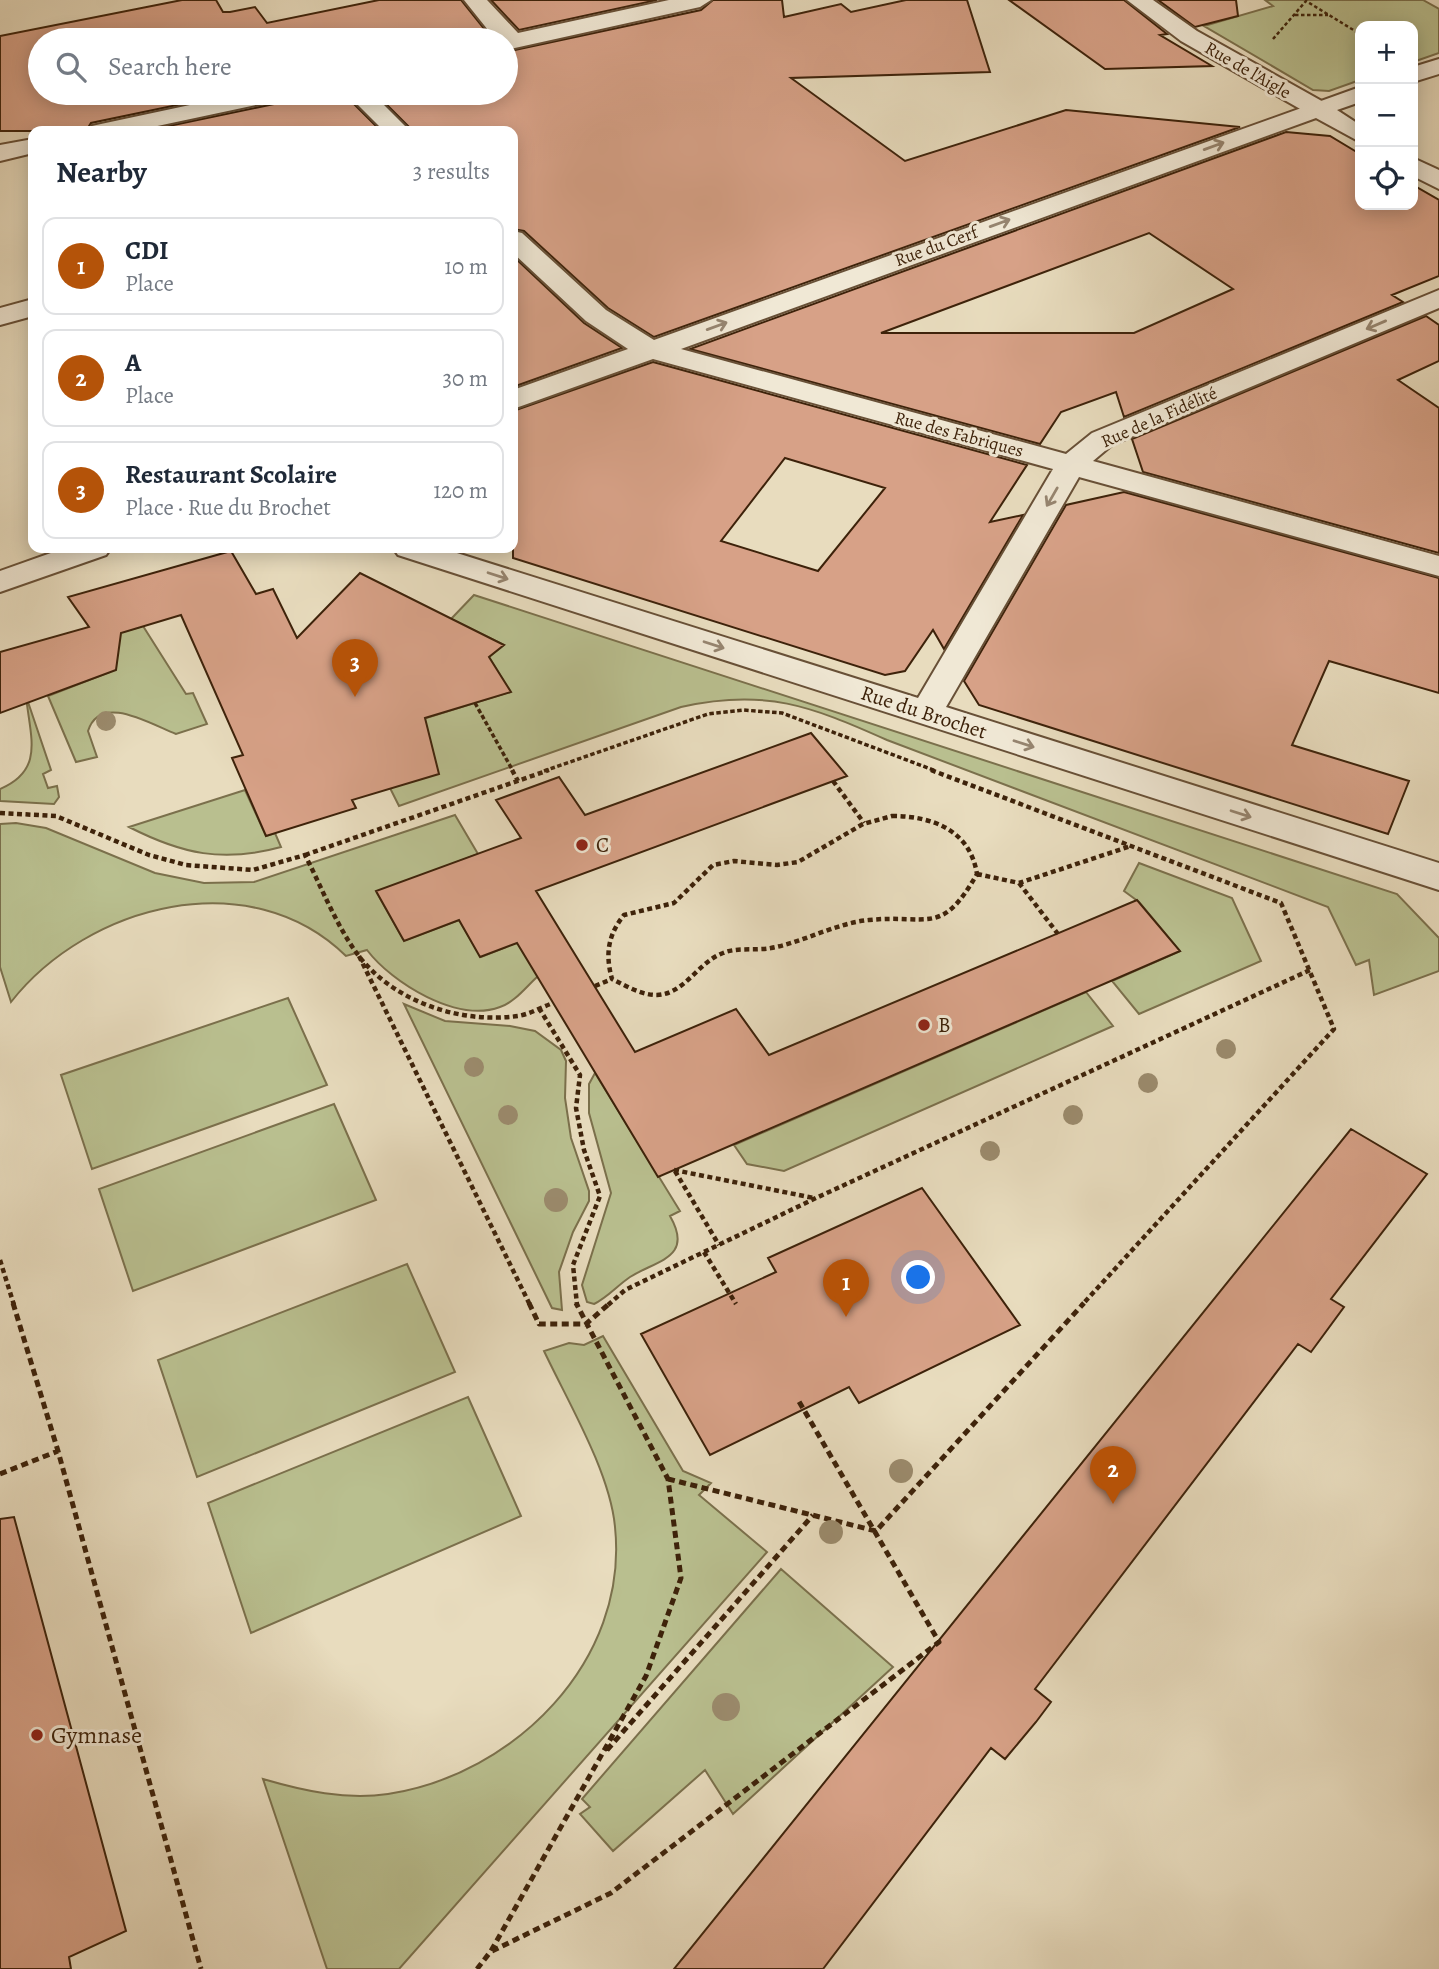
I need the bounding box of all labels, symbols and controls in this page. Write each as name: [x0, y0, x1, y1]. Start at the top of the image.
map controls: [1355, 21, 1418, 210]
button: +: [1355, 21, 1418, 84]
search box: [28, 28, 518, 105]
street label: Rue de l'Aigle: [1201, 36, 1295, 104]
icon: search: [52, 48, 90, 86]
text: Search here: [108, 49, 232, 84]
button: −: [1355, 84, 1418, 147]
one-way arrow: [1202, 139, 1224, 151]
button: locate: [1355, 147, 1418, 210]
text: Nearby: [56, 152, 147, 192]
text: 3 results: [413, 156, 490, 187]
one-way arrow: [988, 216, 1010, 229]
street label: Rue du Cerf: [891, 219, 984, 272]
text: CDI: [125, 233, 169, 268]
text: 1: [77, 251, 85, 282]
text: 10 m: [444, 251, 488, 282]
text: Place: [125, 268, 174, 299]
one-way arrow: [705, 319, 727, 331]
one-way arrow: [1366, 319, 1387, 332]
text: A: [125, 345, 141, 380]
text: 2: [75, 363, 87, 394]
text: 30 m: [442, 363, 488, 394]
text: Place: [125, 380, 174, 411]
street label: Rue de la Fidélité: [1097, 381, 1221, 453]
street label: Rue des Fabriques: [892, 405, 1026, 463]
text: Restaurant Scolaire: [125, 457, 337, 492]
text: 3: [76, 475, 86, 506]
text: 120 m: [433, 475, 488, 506]
one-way arrow: [1045, 486, 1059, 506]
text: Place · Rue du Brochet: [125, 492, 331, 523]
one-way arrow: [486, 571, 508, 583]
pin: 3: [332, 639, 378, 697]
one-way arrow: [703, 640, 725, 652]
street label: Rue du Brochet: [857, 678, 991, 746]
one-way arrow: [1013, 739, 1035, 752]
one-way arrow: [1230, 808, 1252, 821]
place label: C: [596, 831, 609, 859]
marker: C: [574, 837, 590, 853]
place label: B: [938, 1011, 951, 1039]
marker: B: [916, 1017, 932, 1033]
pin: 1: [823, 1259, 869, 1317]
your location: [901, 1260, 935, 1294]
pin: 2: [1090, 1446, 1136, 1504]
place label: Gymnase: [51, 1719, 142, 1751]
marker: Gymnase: [29, 1727, 45, 1743]

